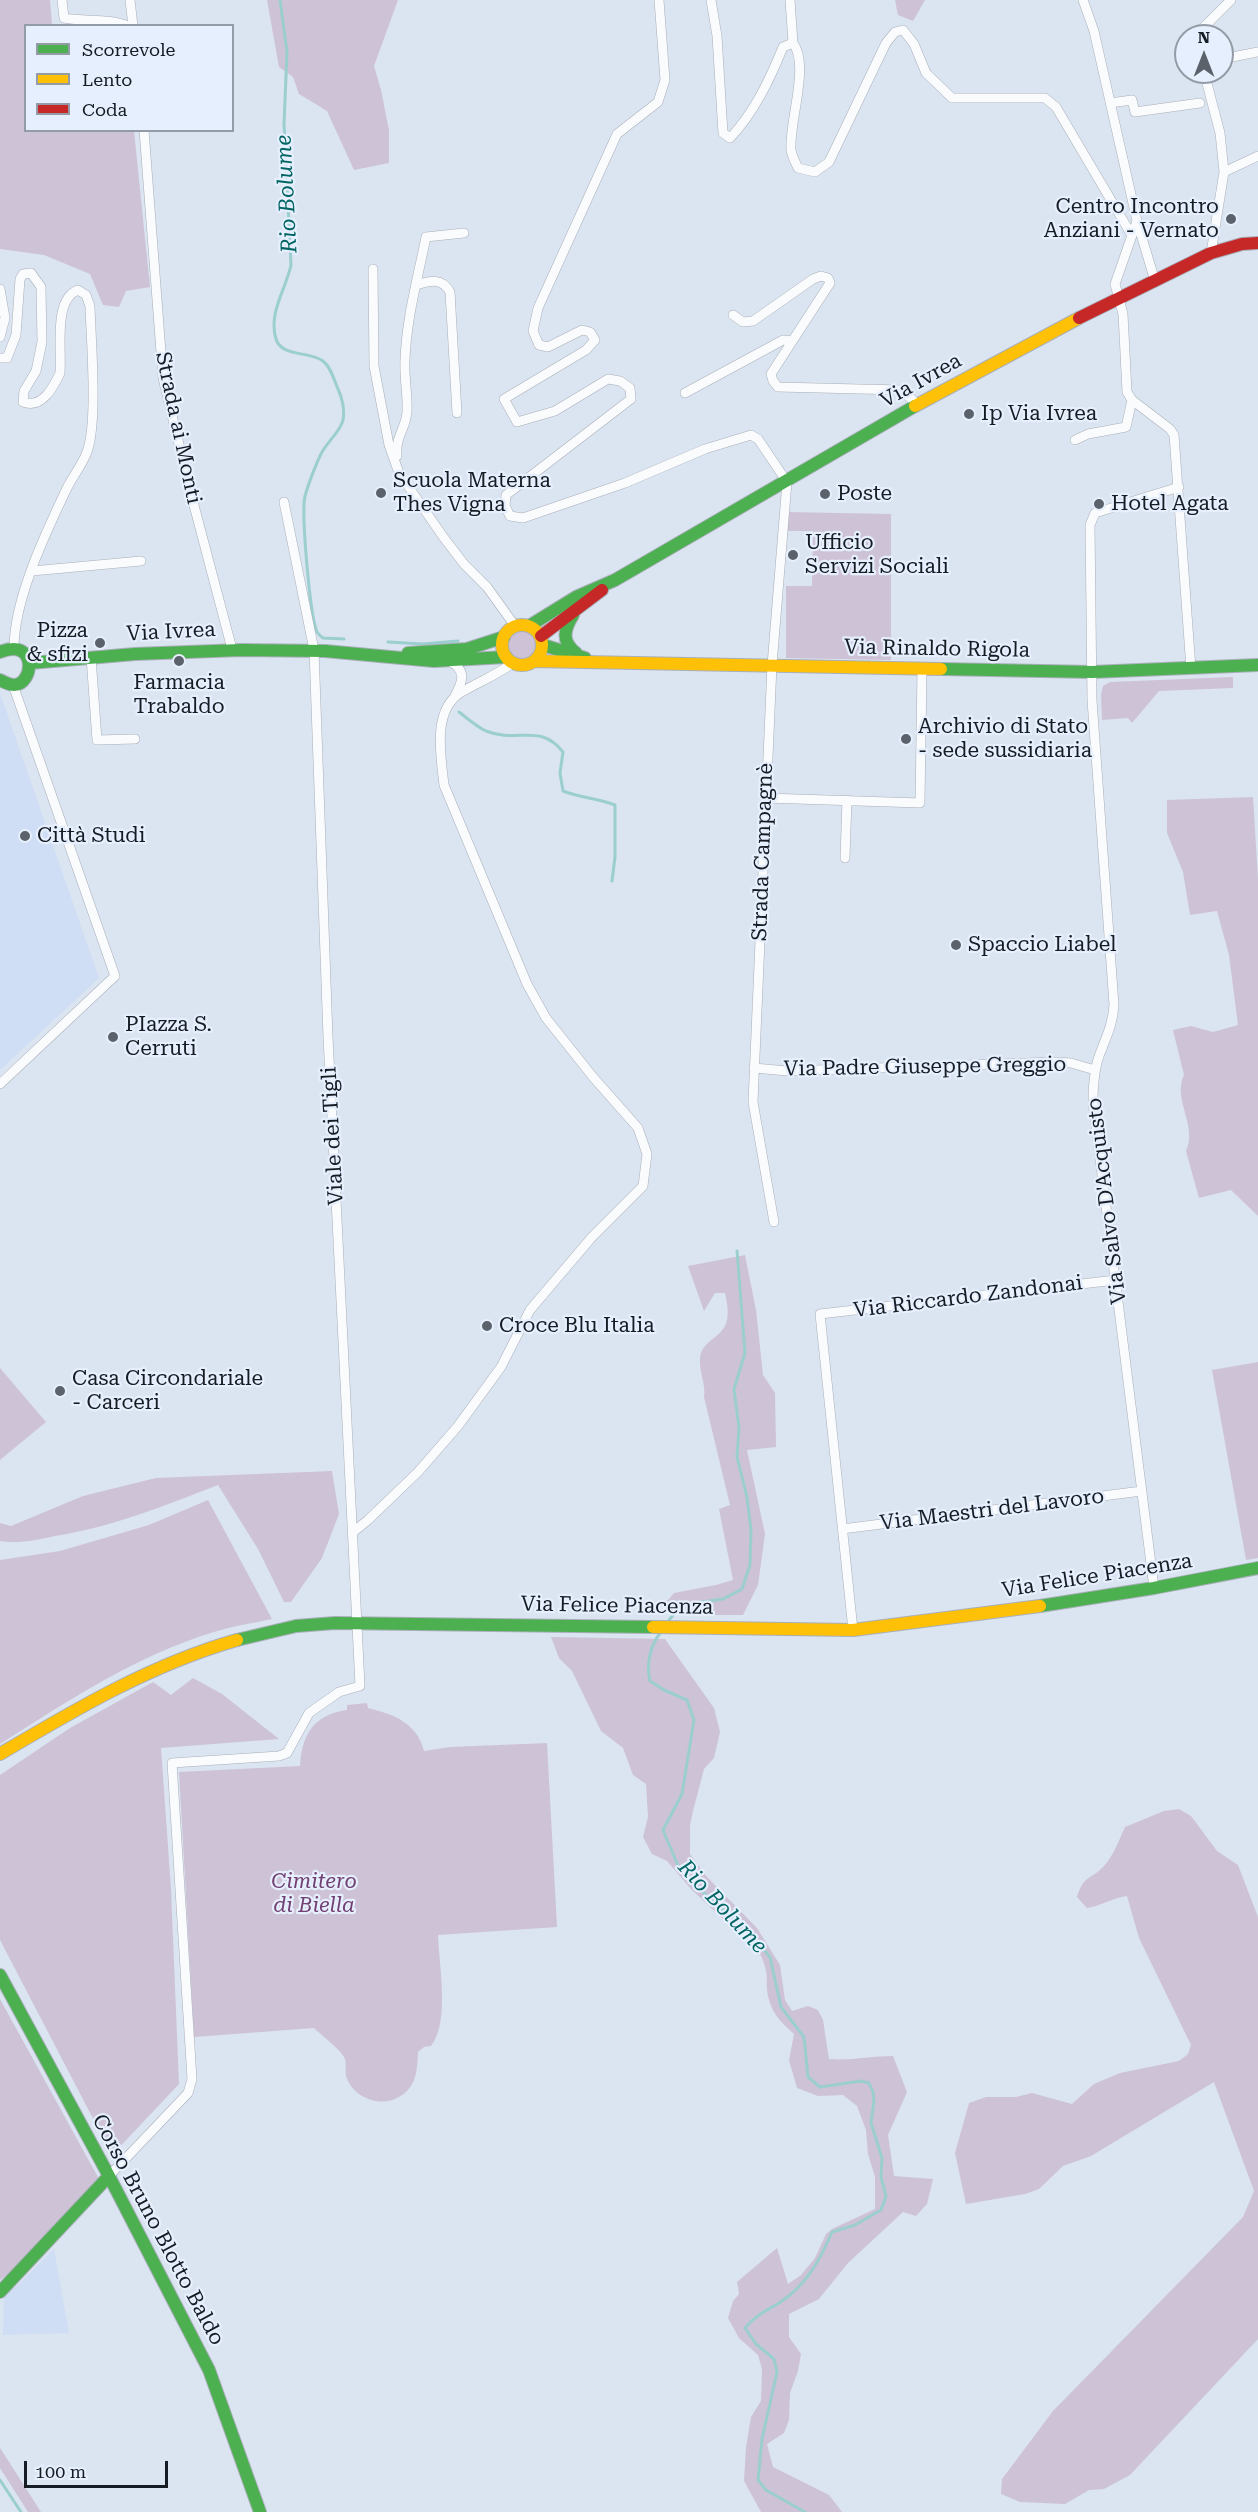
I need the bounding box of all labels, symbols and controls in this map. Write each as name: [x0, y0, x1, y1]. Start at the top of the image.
legend: [24, 24, 234, 132]
north arrow: [1174, 24, 1234, 84]
text: N: [1198, 28, 1210, 47]
text: Scorrevole: [82, 39, 175, 60]
text: Lento: [82, 69, 132, 90]
text: Coda: [82, 99, 127, 120]
water label: Rio Bolume: [271, 134, 303, 254]
place label: Centro Incontro Anziani - Vernato: [1044, 194, 1219, 244]
marker: Centro Incontro Anziani - Vernato: [1224, 212, 1238, 226]
street label: Via Ivrea: [876, 348, 966, 414]
street label: Strada ai Monti: [150, 350, 206, 506]
place label: Ip Via Ivrea: [981, 401, 1097, 427]
marker: Ip Via Ivrea: [962, 407, 976, 421]
place label: Scuola Materna Thes Vigna: [393, 468, 551, 518]
place label: Poste: [837, 481, 892, 507]
marker: Scuola Materna Thes Vigna: [374, 486, 388, 500]
marker: Poste: [818, 487, 832, 501]
place label: Hotel Agata: [1111, 491, 1229, 517]
marker: Hotel Agata: [1092, 497, 1106, 511]
place label: Ufficio Servizi Sociali: [805, 530, 949, 580]
marker: Ufficio Servizi Sociali: [786, 548, 800, 562]
street label: Via Ivrea: [126, 617, 216, 647]
place label: Pizza & sfizi: [27, 618, 88, 668]
street label: Via Rinaldo Rigola: [844, 635, 1030, 663]
marker: Pizza & sfizi: [93, 636, 107, 650]
marker: Farmacia Trabaldo: [172, 654, 186, 668]
place label: Farmacia Trabaldo: [133, 670, 225, 720]
place label: Archivio di Stato - sede sussidiaria: [918, 714, 1092, 764]
marker: Archivio di Stato - sede sussidiaria: [899, 732, 913, 746]
street label: Strada Campagnè: [747, 763, 779, 941]
place label: Città Studi: [37, 823, 146, 849]
marker: Città Studi: [18, 829, 32, 843]
place label: Spaccio Liabel: [968, 932, 1117, 958]
marker: Spaccio Liabel: [949, 938, 963, 952]
place label: PIazza S. Cerruti: [125, 1012, 212, 1062]
marker: PIazza S. Cerruti: [106, 1030, 120, 1044]
street label: Via Padre Giuseppe Greggio: [784, 1052, 1066, 1082]
street label: Viale dei Tigli: [317, 1066, 349, 1206]
street label: Via Salvo D'Acquisto: [1082, 1096, 1132, 1306]
street label: Via Riccardo Zandonai: [852, 1270, 1084, 1324]
place label: Croce Blu Italia: [499, 1313, 655, 1339]
marker: Croce Blu Italia: [480, 1319, 494, 1333]
place label: Casa Circondariale - Carceri: [72, 1366, 263, 1416]
marker: Casa Circondariale - Carceri: [53, 1384, 67, 1398]
street label: Via Maestri del Lavoro: [878, 1484, 1106, 1536]
street label: Via Felice Piacenza: [1000, 1549, 1194, 1603]
street label: Via Felice Piacenza: [521, 1592, 713, 1620]
water label: Rio Bolume: [672, 1855, 772, 1959]
park label: Cimitero di Biella: [271, 1869, 357, 1919]
street label: Corso Bruno Blotto Baldo: [86, 2110, 230, 2350]
scale bar: [27, 2449, 171, 2487]
text: 100 m: [35, 2461, 86, 2482]

